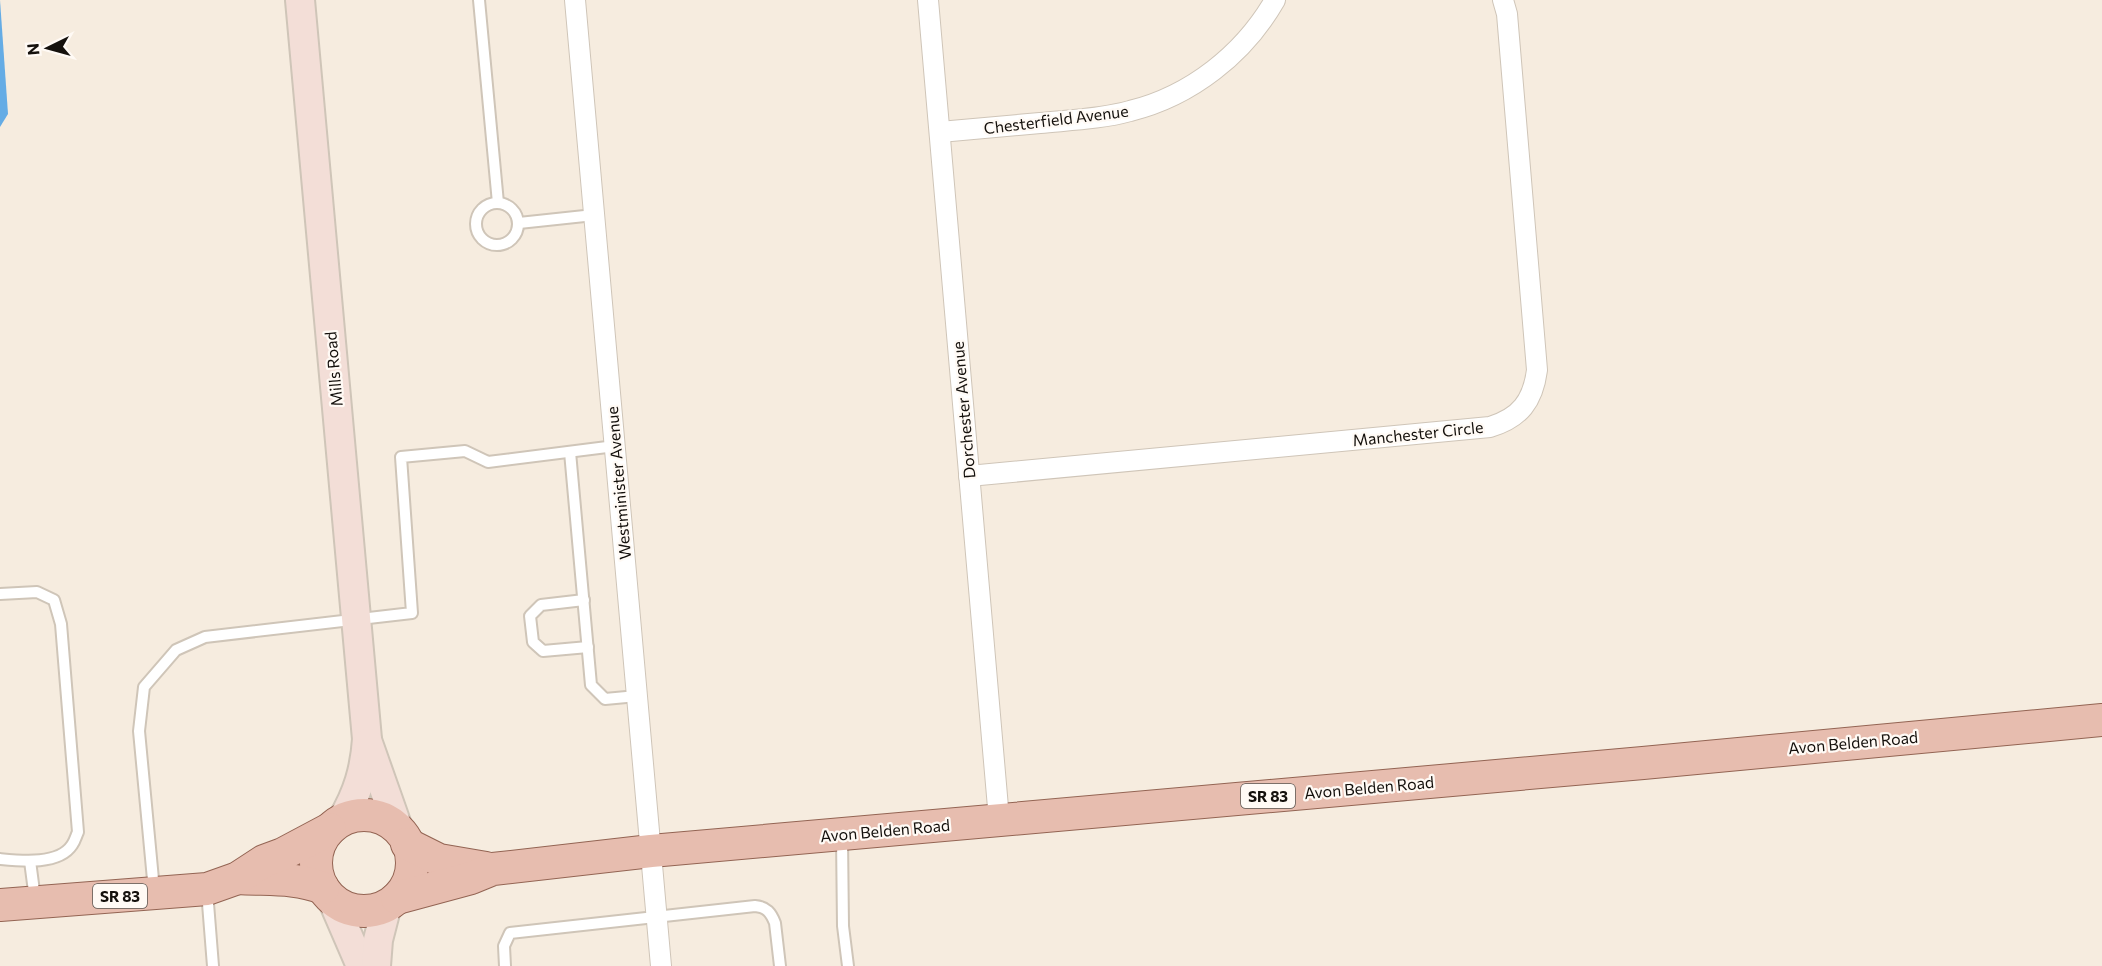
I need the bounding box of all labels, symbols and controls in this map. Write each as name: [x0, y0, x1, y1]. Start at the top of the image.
north arrow: [18, 18, 78, 78]
text: N: [23, 43, 43, 56]
street label: Chesterfield Avenue: [983, 101, 1129, 137]
street label: Mills Road: [320, 331, 346, 407]
street label: Dorchester Avenue: [948, 340, 978, 480]
street label: Westminister Avenue: [602, 406, 634, 560]
street label: Manchester Circle: [1352, 417, 1484, 449]
street label: Avon Belden Road: [1787, 727, 1919, 757]
street label: Avon Belden Road: [1303, 772, 1435, 802]
road number: SR 83: [1241, 784, 1295, 808]
street label: Avon Belden Road: [819, 815, 951, 845]
road number: SR 83: [93, 884, 147, 908]

